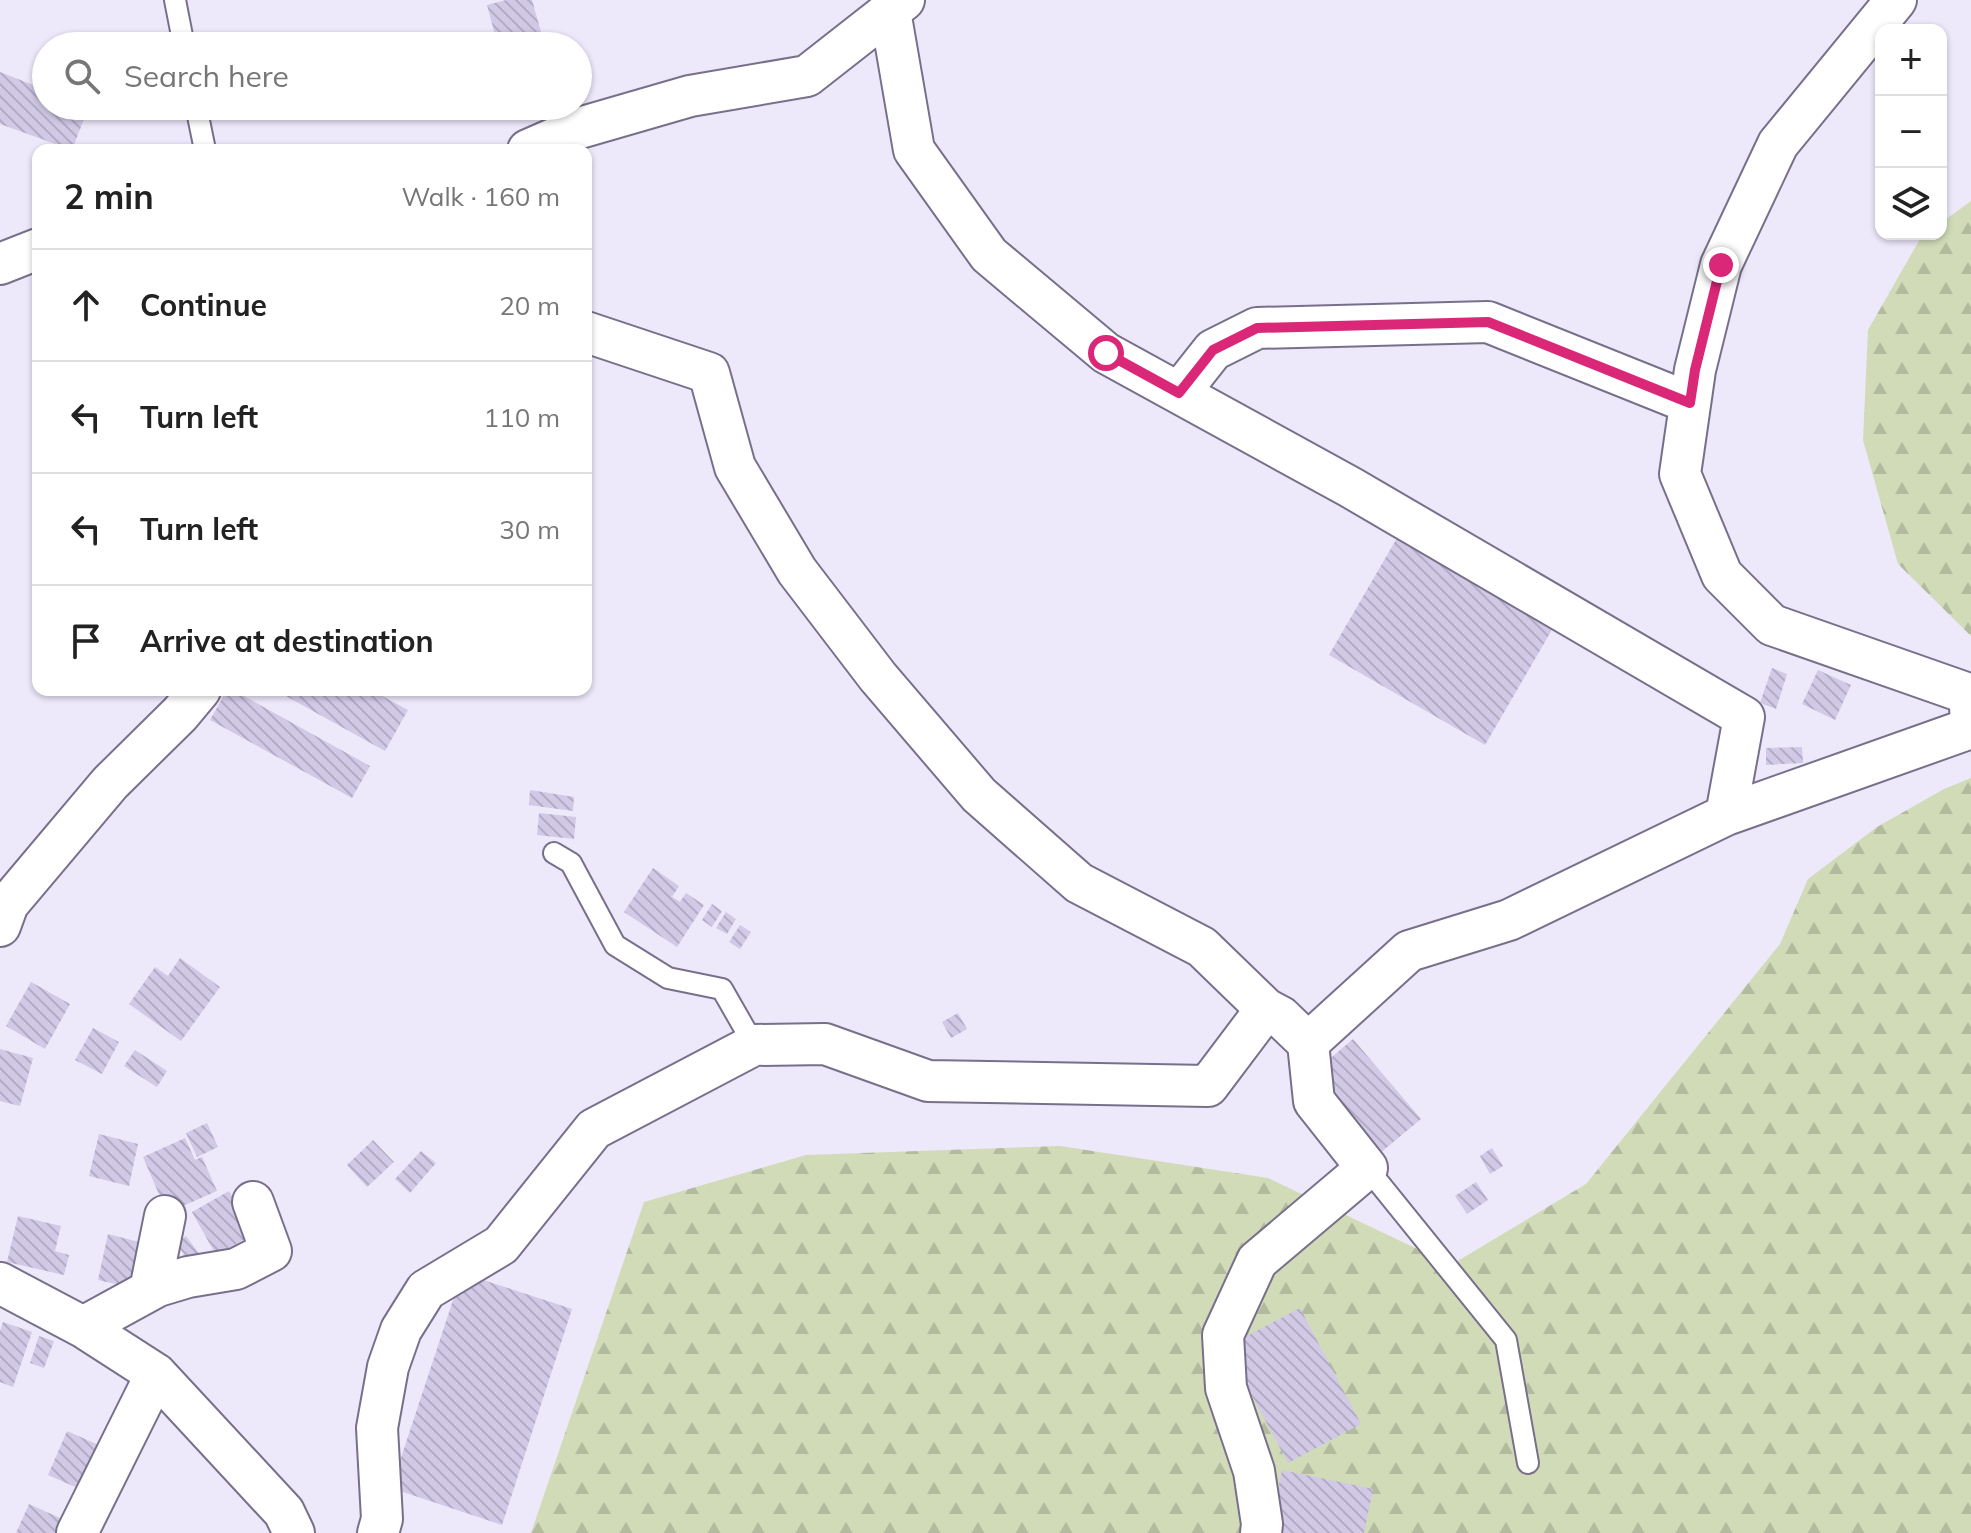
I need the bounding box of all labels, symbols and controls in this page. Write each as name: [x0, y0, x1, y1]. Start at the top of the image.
map controls: [1875, 24, 1947, 240]
button: +: [1875, 24, 1947, 96]
search box: [32, 32, 592, 120]
icon: search: [60, 54, 104, 98]
text: Search here: [124, 57, 289, 95]
button: −: [1875, 96, 1947, 168]
button: layers: [1875, 168, 1947, 240]
text: 2 min: [64, 175, 154, 218]
text: Walk · 160 m: [401, 180, 560, 213]
route end: [1703, 247, 1739, 283]
icon: ahead: [64, 283, 108, 327]
text: Continue: [140, 286, 267, 324]
text: 20 m: [499, 289, 560, 322]
route start: [1088, 335, 1124, 371]
icon: left: [64, 395, 108, 439]
text: Turn left: [140, 398, 258, 436]
text: 110 m: [484, 401, 560, 434]
icon: left: [64, 507, 108, 551]
text: Turn left: [140, 510, 258, 548]
text: 30 m: [499, 513, 560, 546]
icon: arrive: [64, 619, 108, 663]
text: Arrive at destination: [140, 622, 434, 660]

